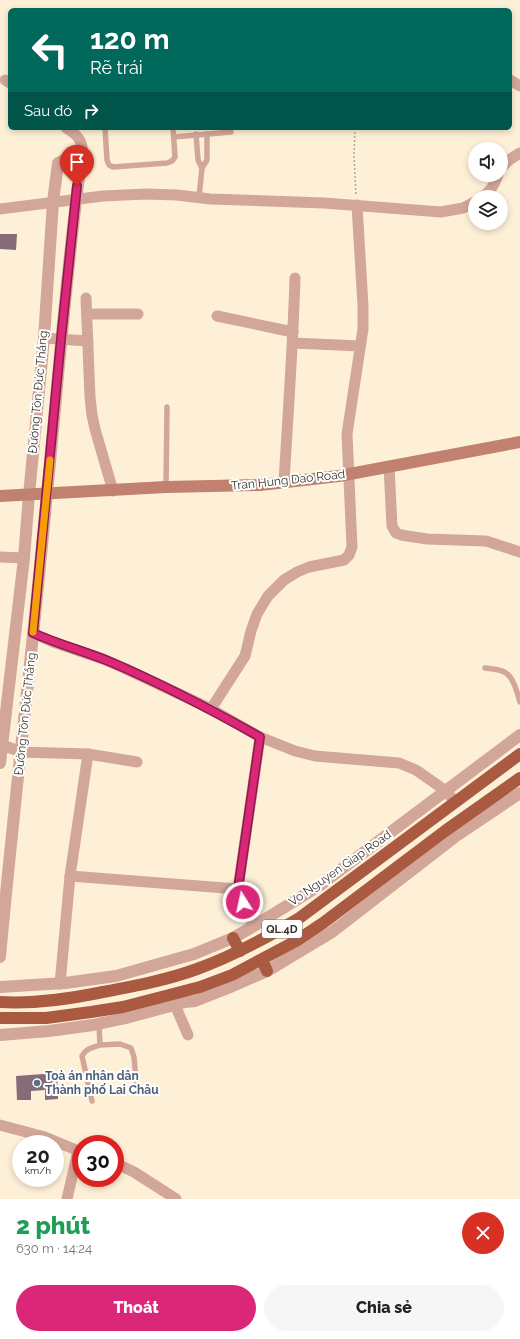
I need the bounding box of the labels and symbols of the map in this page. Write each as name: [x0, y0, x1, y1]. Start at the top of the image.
pin: [60, 145, 94, 186]
street label: Đường Tôn Đức Thắng: [26, 330, 50, 454]
street label: Tran Hung Dao Road: [230, 467, 346, 493]
street label: Đường Tôn Đức Thắng: [12, 652, 38, 776]
street label: Vo Nguyen Giap Road: [286, 827, 394, 909]
position arrow: [222, 881, 264, 923]
road number: QL.4D: [262, 920, 302, 938]
place label: Toà án nhân dân Thành phố Lai Châu: [45, 1069, 159, 1097]
marker: Toà án nhân dân Thành phố Lai Châu: [32, 1078, 42, 1088]
speed limit sign: 30: [72, 1135, 124, 1187]

